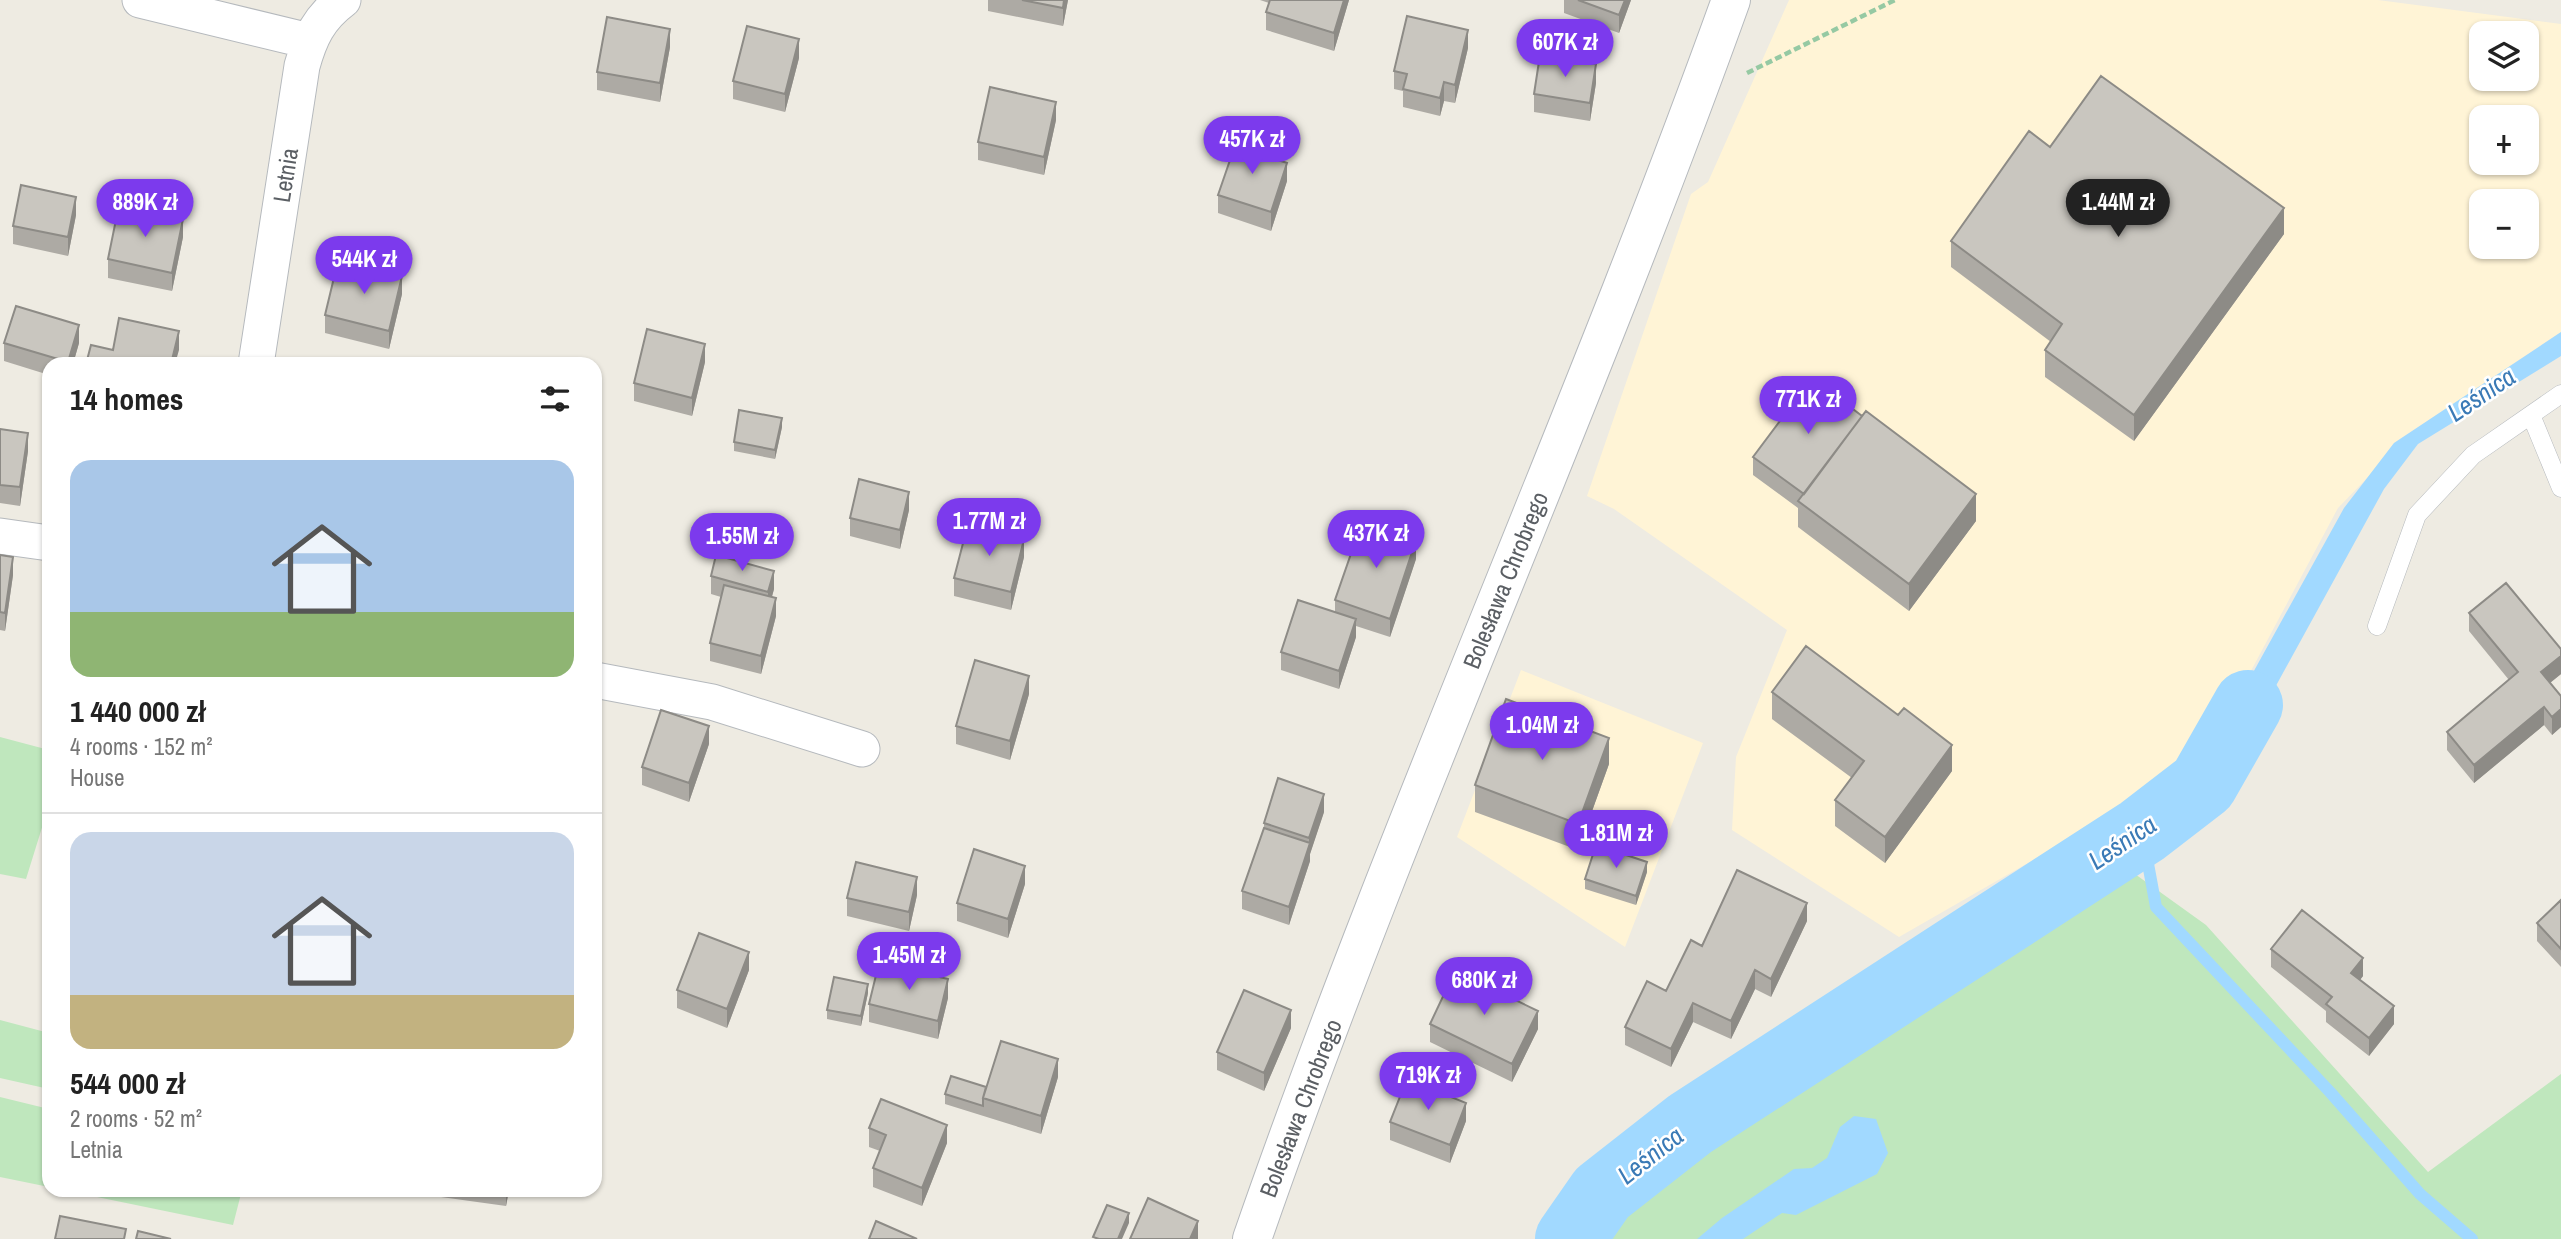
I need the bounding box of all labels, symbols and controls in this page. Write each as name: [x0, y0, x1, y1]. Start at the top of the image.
pin: 607K zł: [1500, 20, 1630, 79]
map controls: [2469, 21, 2539, 259]
button: layers: [2469, 21, 2539, 91]
text: 607K zł: [1533, 26, 1598, 57]
button: +: [2469, 105, 2539, 175]
pin: 457K zł: [1187, 116, 1317, 176]
text: 457K zł: [1220, 123, 1285, 154]
street label: Letnia: [265, 145, 305, 205]
pin: 889K zł: [80, 180, 210, 239]
pin: 1.44M zł: [2046, 180, 2190, 239]
text: 889K zł: [113, 186, 178, 217]
text: 1.44M zł: [2082, 186, 2154, 217]
button: −: [2469, 189, 2539, 259]
pin: 544K zł: [299, 236, 429, 296]
text: 544K zł: [332, 243, 397, 274]
water label: Leśnica: [2440, 359, 2522, 429]
pin: 771K zł: [1743, 376, 1873, 436]
text: 14 homes: [70, 379, 184, 419]
icon: filters: [536, 380, 574, 418]
text: 771K zł: [1776, 383, 1841, 414]
street label: Bolesława Chrobrego: [1455, 487, 1555, 673]
pin: 1.77M zł: [917, 498, 1061, 558]
text: 1.77M zł: [953, 505, 1025, 536]
icon: home: [259, 506, 385, 632]
pin: 437K zł: [1311, 510, 1441, 570]
pin: 1.55M zł: [670, 514, 814, 573]
text: 437K zł: [1344, 517, 1409, 548]
text: 1.55M zł: [706, 520, 778, 551]
text: 1 440 000 zł: [70, 691, 205, 731]
pin: 1.04M zł: [1470, 702, 1614, 762]
text: 1.04M zł: [1506, 709, 1578, 740]
text: 4 rooms · 152 m²: [70, 731, 213, 762]
text: House: [70, 762, 125, 793]
water label: Leśnica: [2081, 807, 2163, 877]
pin: 1.81M zł: [1544, 810, 1688, 870]
text: 1.81M zł: [1580, 817, 1652, 848]
icon: home: [259, 878, 385, 1004]
pin: 1.45M zł: [837, 932, 981, 992]
text: 1.45M zł: [873, 939, 945, 970]
pin: 680K zł: [1419, 958, 1549, 1017]
text: 680K zł: [1452, 964, 1517, 995]
street label: Bolesława Chrobrego: [1251, 1014, 1349, 1202]
pin: 719K zł: [1363, 1052, 1493, 1112]
text: 719K zł: [1396, 1059, 1461, 1090]
text: 544 000 zł: [70, 1063, 185, 1103]
text: 2 rooms · 52 m²: [70, 1103, 202, 1134]
water label: Leśnica: [1610, 1118, 1690, 1192]
text: Letnia: [70, 1134, 122, 1165]

